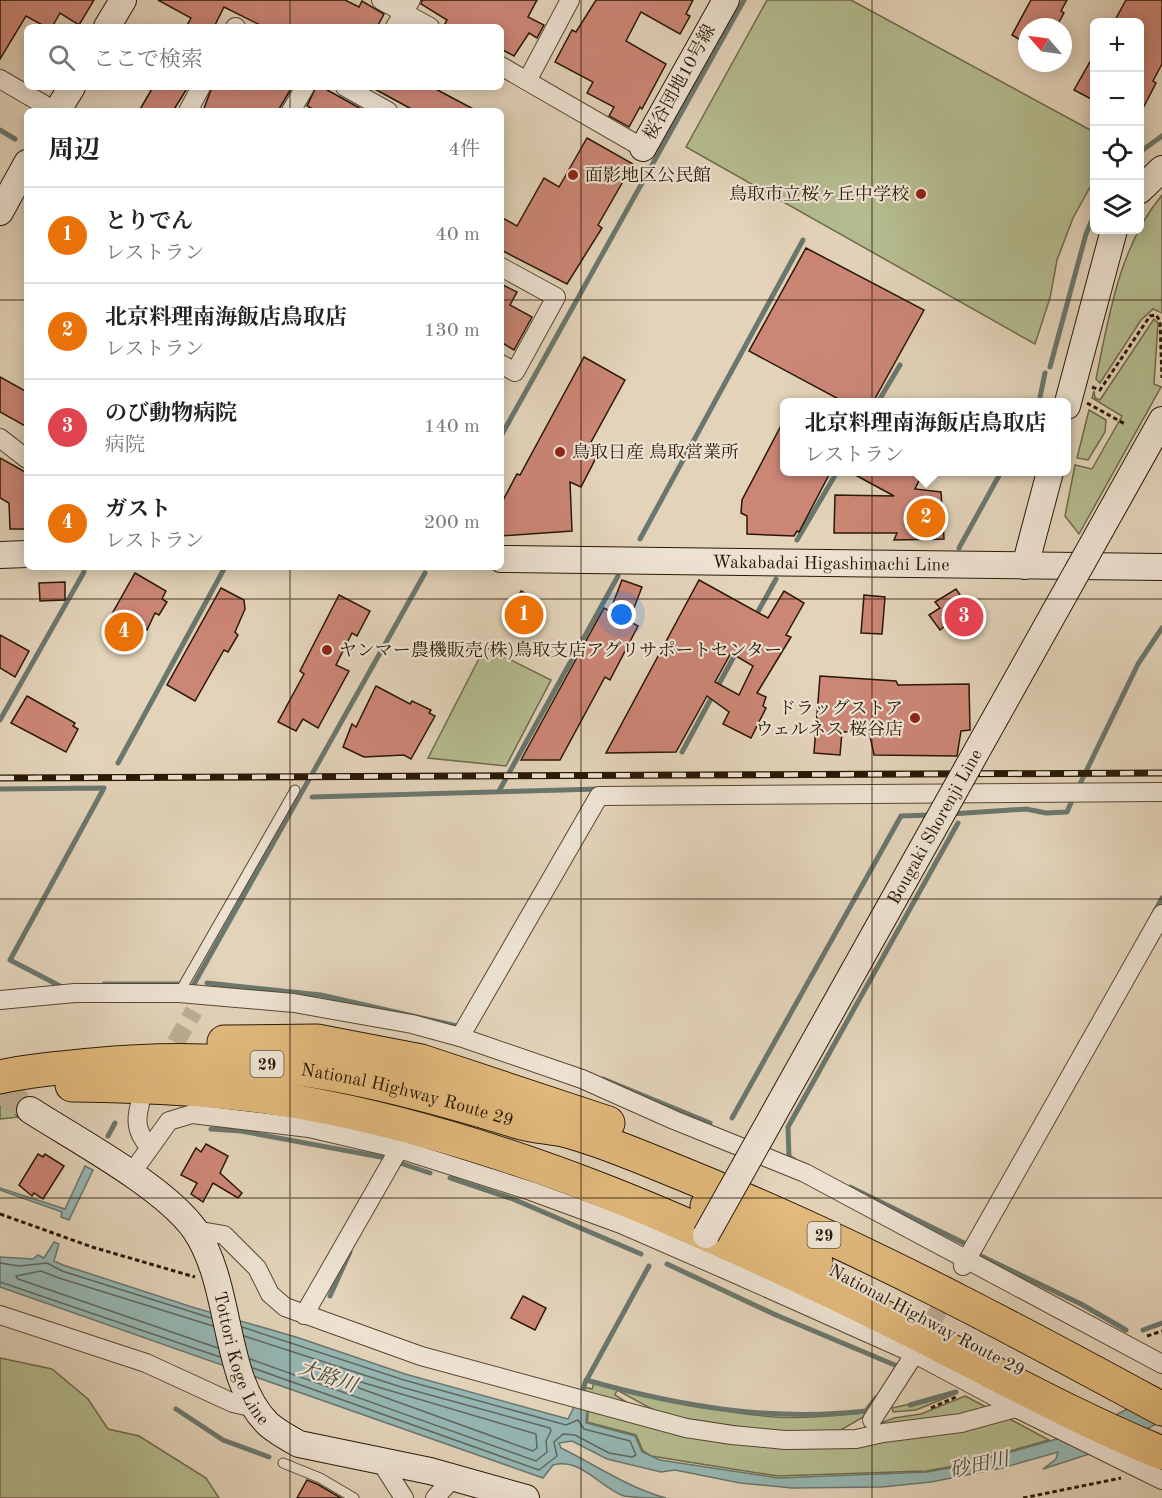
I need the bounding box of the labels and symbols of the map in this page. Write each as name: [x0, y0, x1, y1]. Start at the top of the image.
north arrow: [1018, 18, 1072, 72]
street label: 桜谷団地10号線: [639, 21, 719, 143]
place label: 面影地区公民館: [585, 165, 711, 185]
marker: 面影地区公民館: [566, 168, 580, 182]
place label: 鳥取市立桜ヶ丘中学校: [729, 184, 909, 204]
marker: 鳥取市立桜ヶ丘中学校: [914, 187, 928, 201]
place label: 鳥取日産 鳥取営業所: [572, 442, 739, 462]
marker: 鳥取日産 鳥取営業所: [553, 445, 567, 459]
pin: 2: [906, 496, 946, 540]
street label: Wakabadai Higashimachi Line: [712, 554, 950, 574]
pin: 1: [504, 592, 544, 638]
pin: 3: [944, 594, 984, 640]
your location: [607, 600, 636, 629]
pin: 4: [104, 610, 144, 654]
place label: ヤンマー農機販売(株)鳥取支店アグリサポートセンター: [339, 640, 782, 660]
marker: ヤンマー農機販売(株)鳥取支店アグリサポートセンター: [320, 643, 334, 657]
place label: ドラッグストア ウェルネス 桜谷店: [755, 699, 903, 739]
marker: ドラッグストア ウェルネス 桜谷店: [908, 711, 922, 725]
street label: Bougaki Shorenji Line: [885, 746, 986, 908]
road number: 29: [250, 1051, 284, 1077]
street label: National Highway Route 29: [300, 1061, 516, 1130]
road number: 29: [808, 1222, 840, 1248]
street label: National Highway Route 29: [826, 1262, 1027, 1380]
street label: Tottori Koge Line: [210, 1290, 272, 1429]
water label: 大路川: [296, 1357, 362, 1398]
water label: 砂田川: [948, 1448, 1013, 1482]

